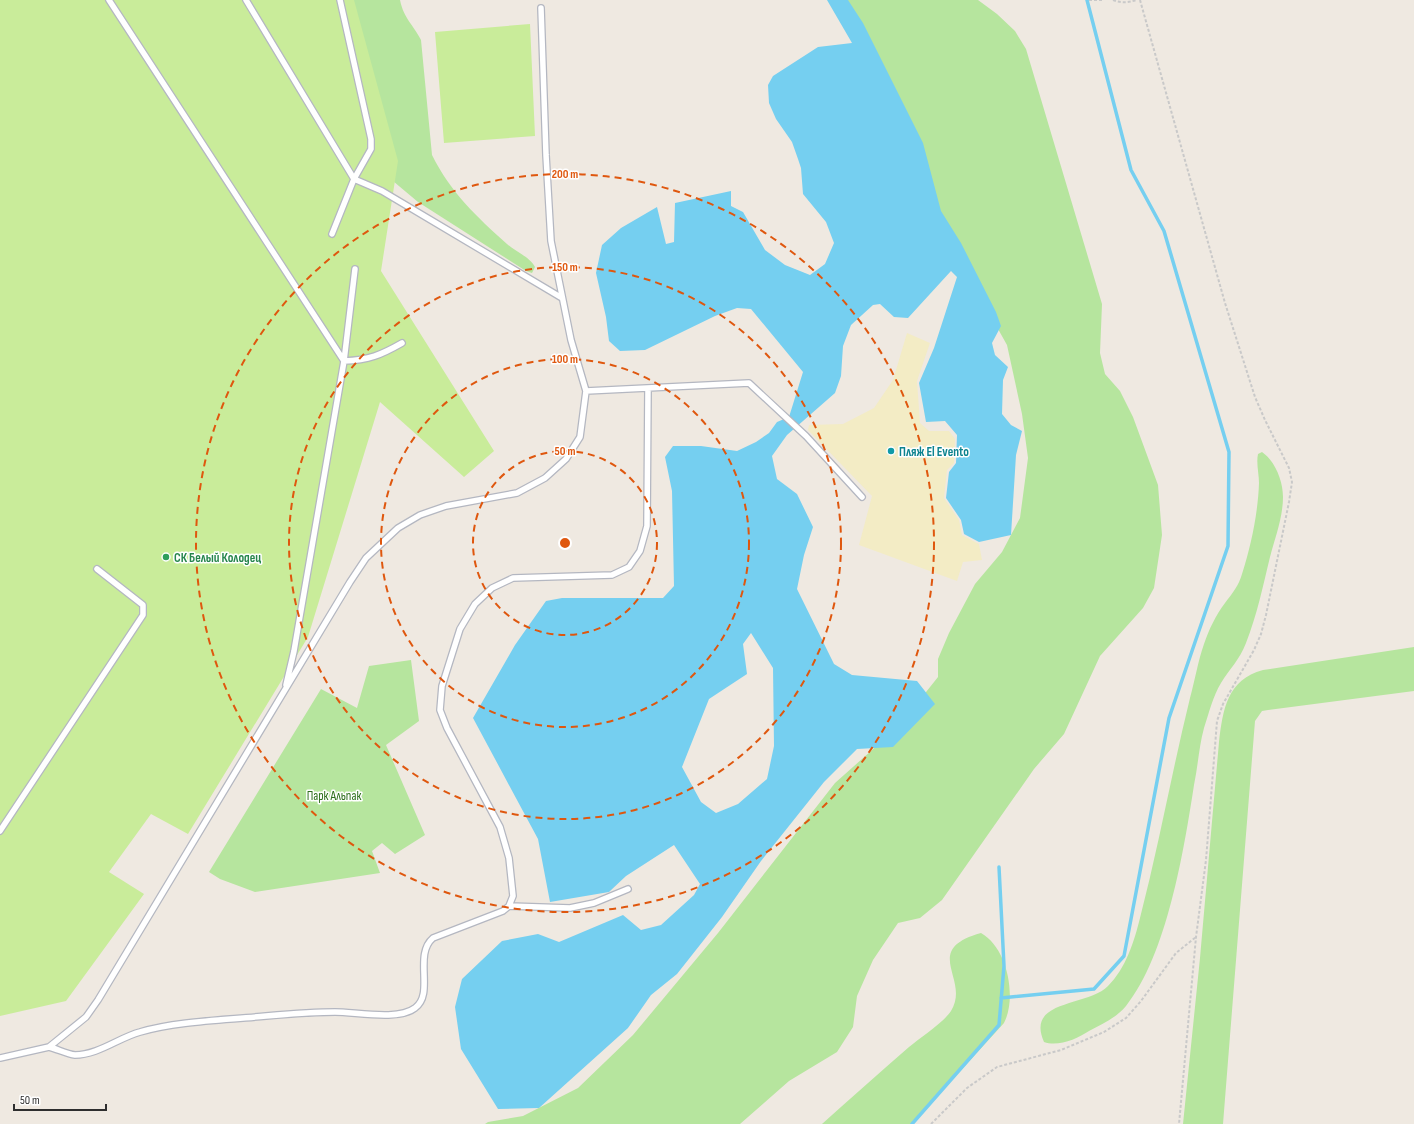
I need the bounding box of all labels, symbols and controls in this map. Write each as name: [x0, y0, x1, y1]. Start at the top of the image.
text: 200 m: [552, 167, 578, 182]
text: 150 m: [552, 260, 578, 275]
text: 100 m: [552, 352, 578, 367]
text: 50 m: [555, 444, 575, 459]
place label: Пляж El Evento: [899, 444, 969, 460]
marker: Пляж El Evento: [886, 446, 896, 456]
centre of rings: [558, 536, 572, 550]
place label: СК Белый Колодец: [174, 550, 261, 566]
marker: СК Белый Колодец: [161, 552, 171, 562]
park label: Парк Альпак: [307, 788, 361, 804]
scale bar: [14, 1086, 106, 1112]
text: 50 m: [20, 1093, 40, 1108]

